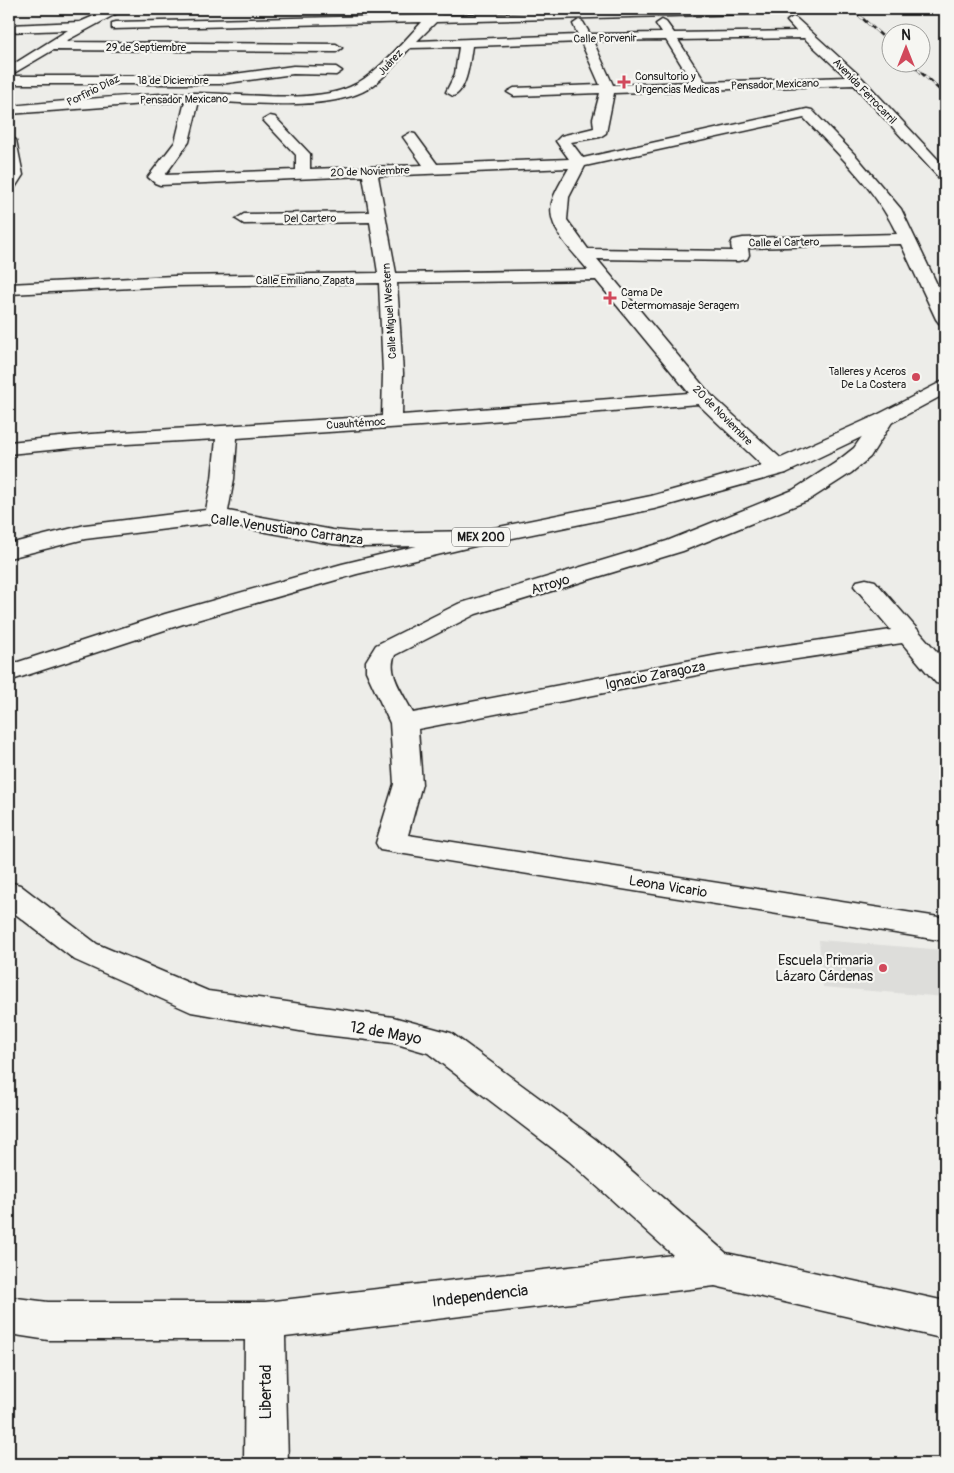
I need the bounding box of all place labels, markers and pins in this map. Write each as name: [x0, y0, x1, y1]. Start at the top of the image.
place label: Consultorio y Urgencias Medicas: [635, 70, 720, 96]
marker: Consultorio y Urgencias Medicas: [617, 75, 631, 89]
place label: Cama De Determomasaje Seragem: [621, 286, 739, 312]
marker: Cama De Determomasaje Seragem: [603, 291, 617, 305]
place label: Talleres y Aceros De La Costera: [829, 365, 906, 391]
marker: Talleres y Aceros De La Costera: [910, 371, 922, 383]
place label: Escuela Primaria Lázaro Cárdenas: [775, 952, 874, 985]
marker: Escuela Primaria Lázaro Cárdenas: [877, 962, 889, 974]

